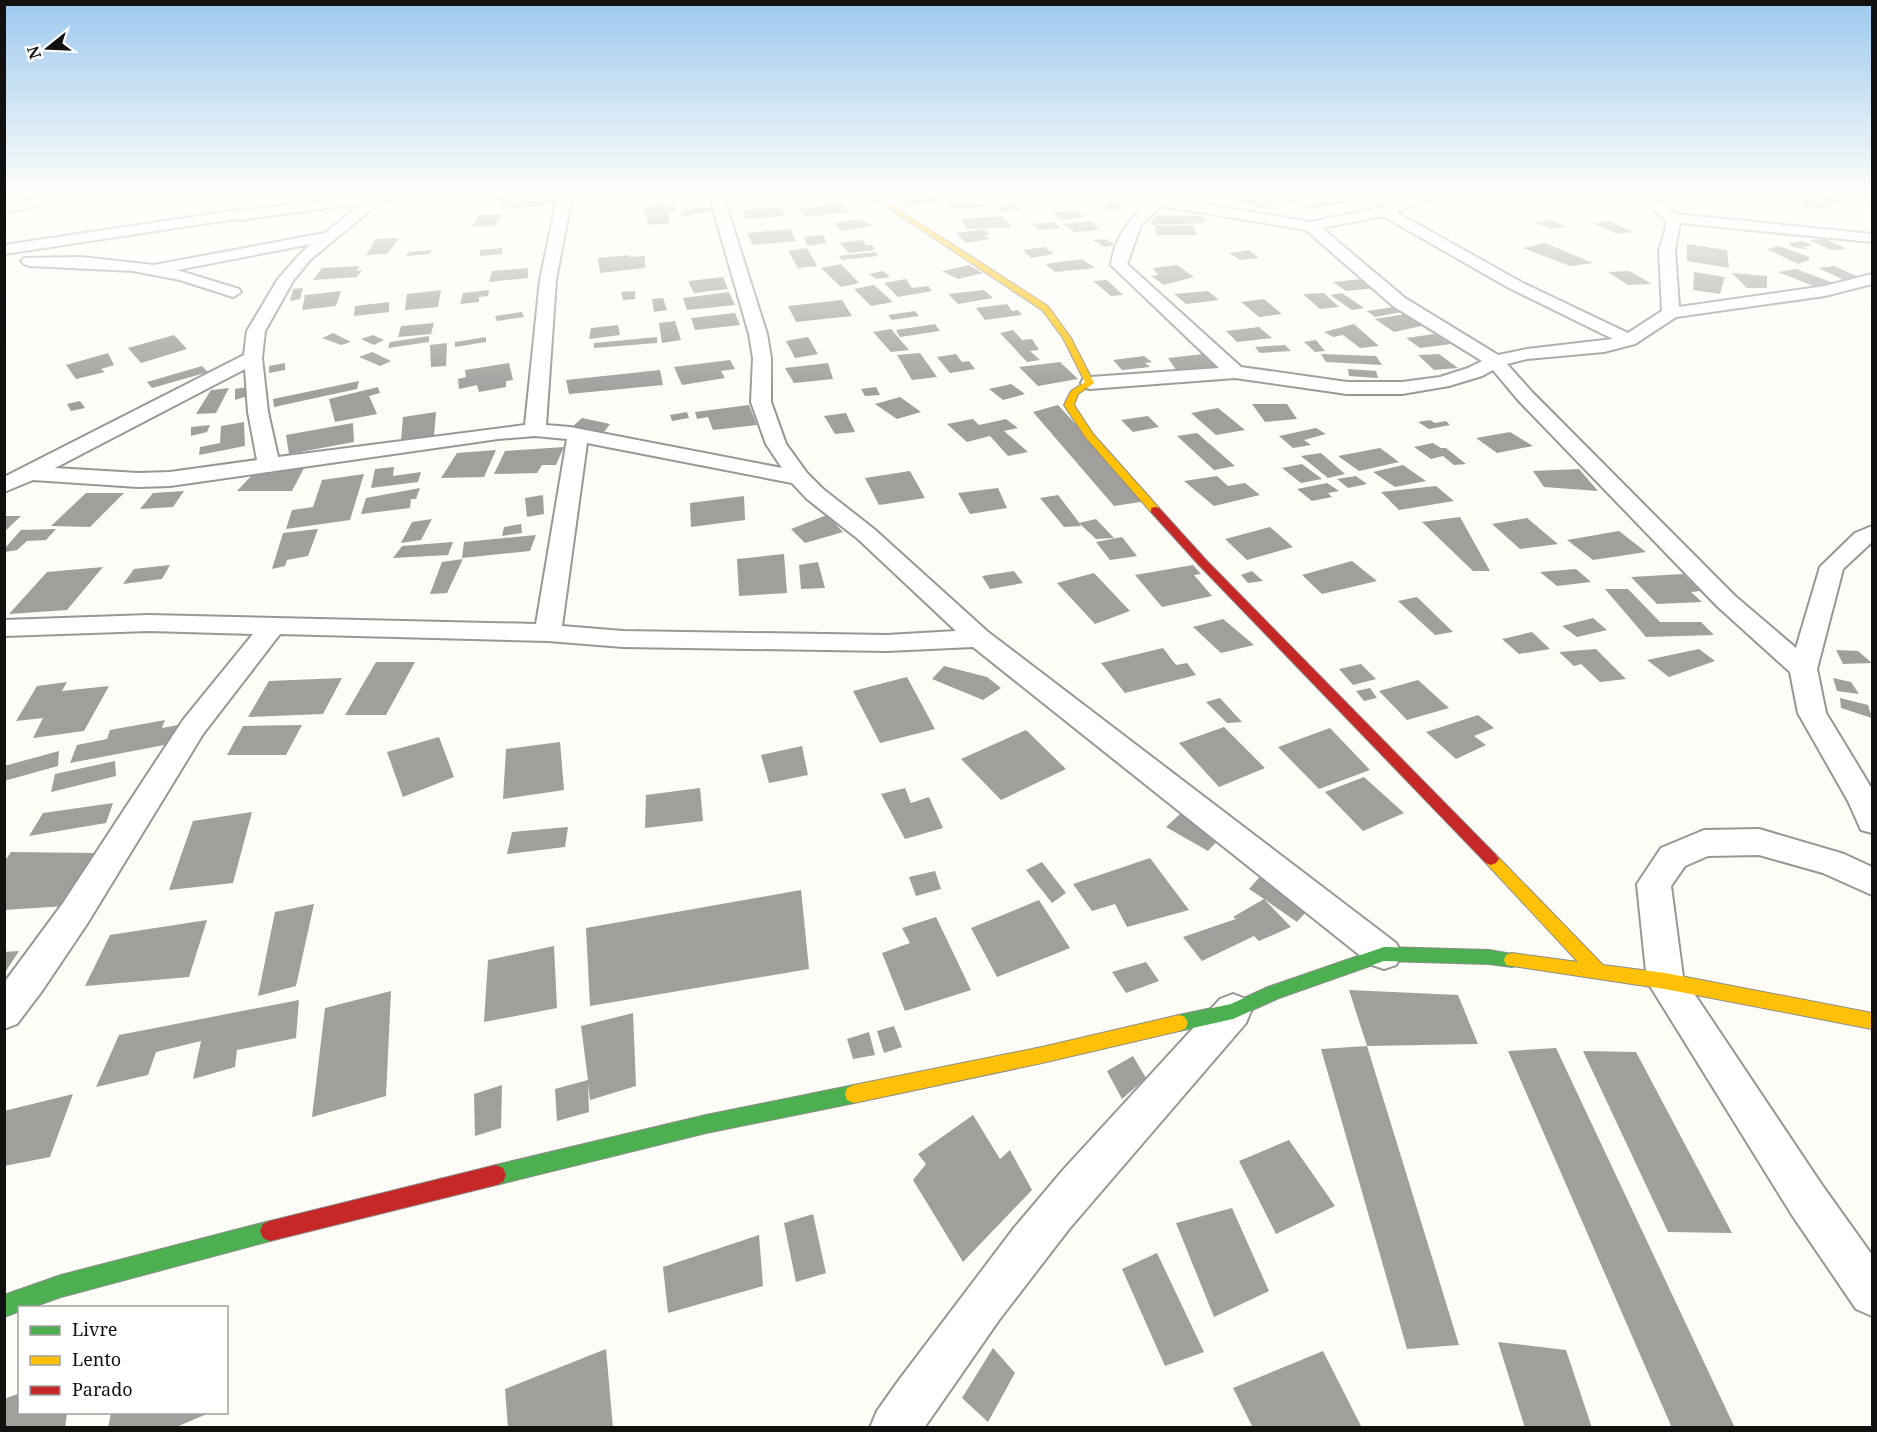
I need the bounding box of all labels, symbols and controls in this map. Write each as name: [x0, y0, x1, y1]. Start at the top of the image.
north arrow: [18, 18, 78, 78]
text: N: [21, 43, 46, 62]
legend: [18, 1306, 228, 1414]
text: Livre: [72, 1317, 118, 1341]
text: Lento: [72, 1347, 121, 1371]
text: Parado: [72, 1377, 133, 1401]

